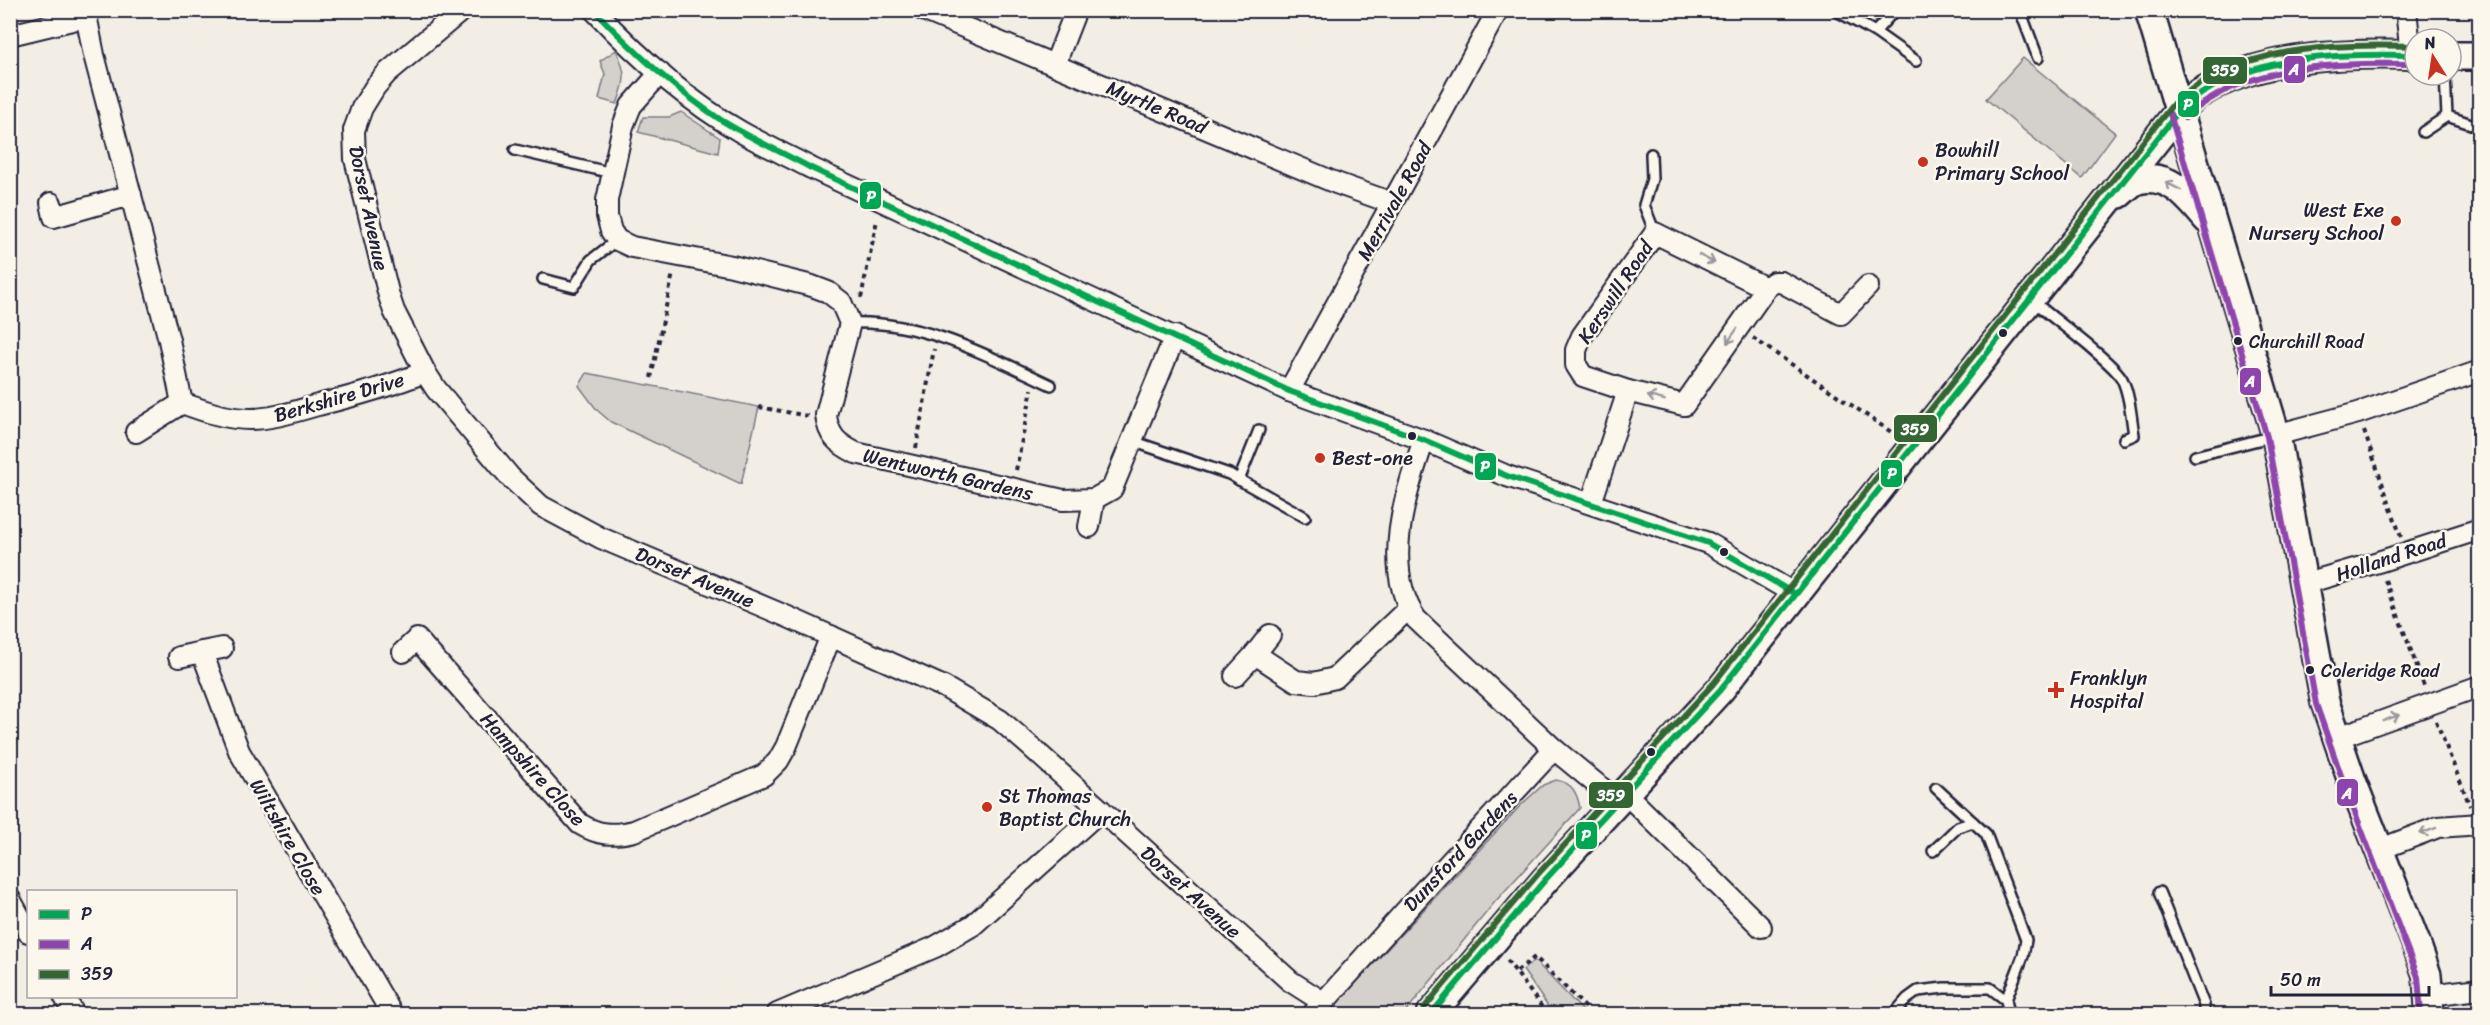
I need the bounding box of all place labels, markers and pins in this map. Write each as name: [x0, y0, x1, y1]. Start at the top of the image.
place label: Bowhill Primary School: [1935, 133, 2070, 191]
marker: Bowhill Primary School: [1916, 155, 1930, 169]
place label: West Exe Nursery School: [2249, 193, 2385, 251]
marker: West Exe Nursery School: [2389, 214, 2403, 228]
place label: Churchill Road: [2249, 326, 2365, 358]
unlabelled marker: [1997, 327, 2009, 339]
marker: Churchill Road: [2232, 335, 2244, 347]
unlabelled marker: [1406, 430, 1418, 442]
place label: Best-one: [1332, 441, 1413, 476]
marker: Best-one: [1313, 451, 1327, 465]
unlabelled marker: [1718, 546, 1730, 558]
place label: Coleridge Road: [2321, 655, 2441, 687]
place label: Franklyn Hospital: [2070, 661, 2148, 719]
marker: Coleridge Road: [2304, 664, 2316, 676]
marker: Franklyn Hospital: [2047, 681, 2065, 699]
unlabelled marker: [1645, 746, 1657, 758]
place label: St Thomas Baptist Church: [999, 779, 1131, 837]
marker: St Thomas Baptist Church: [980, 800, 994, 814]

